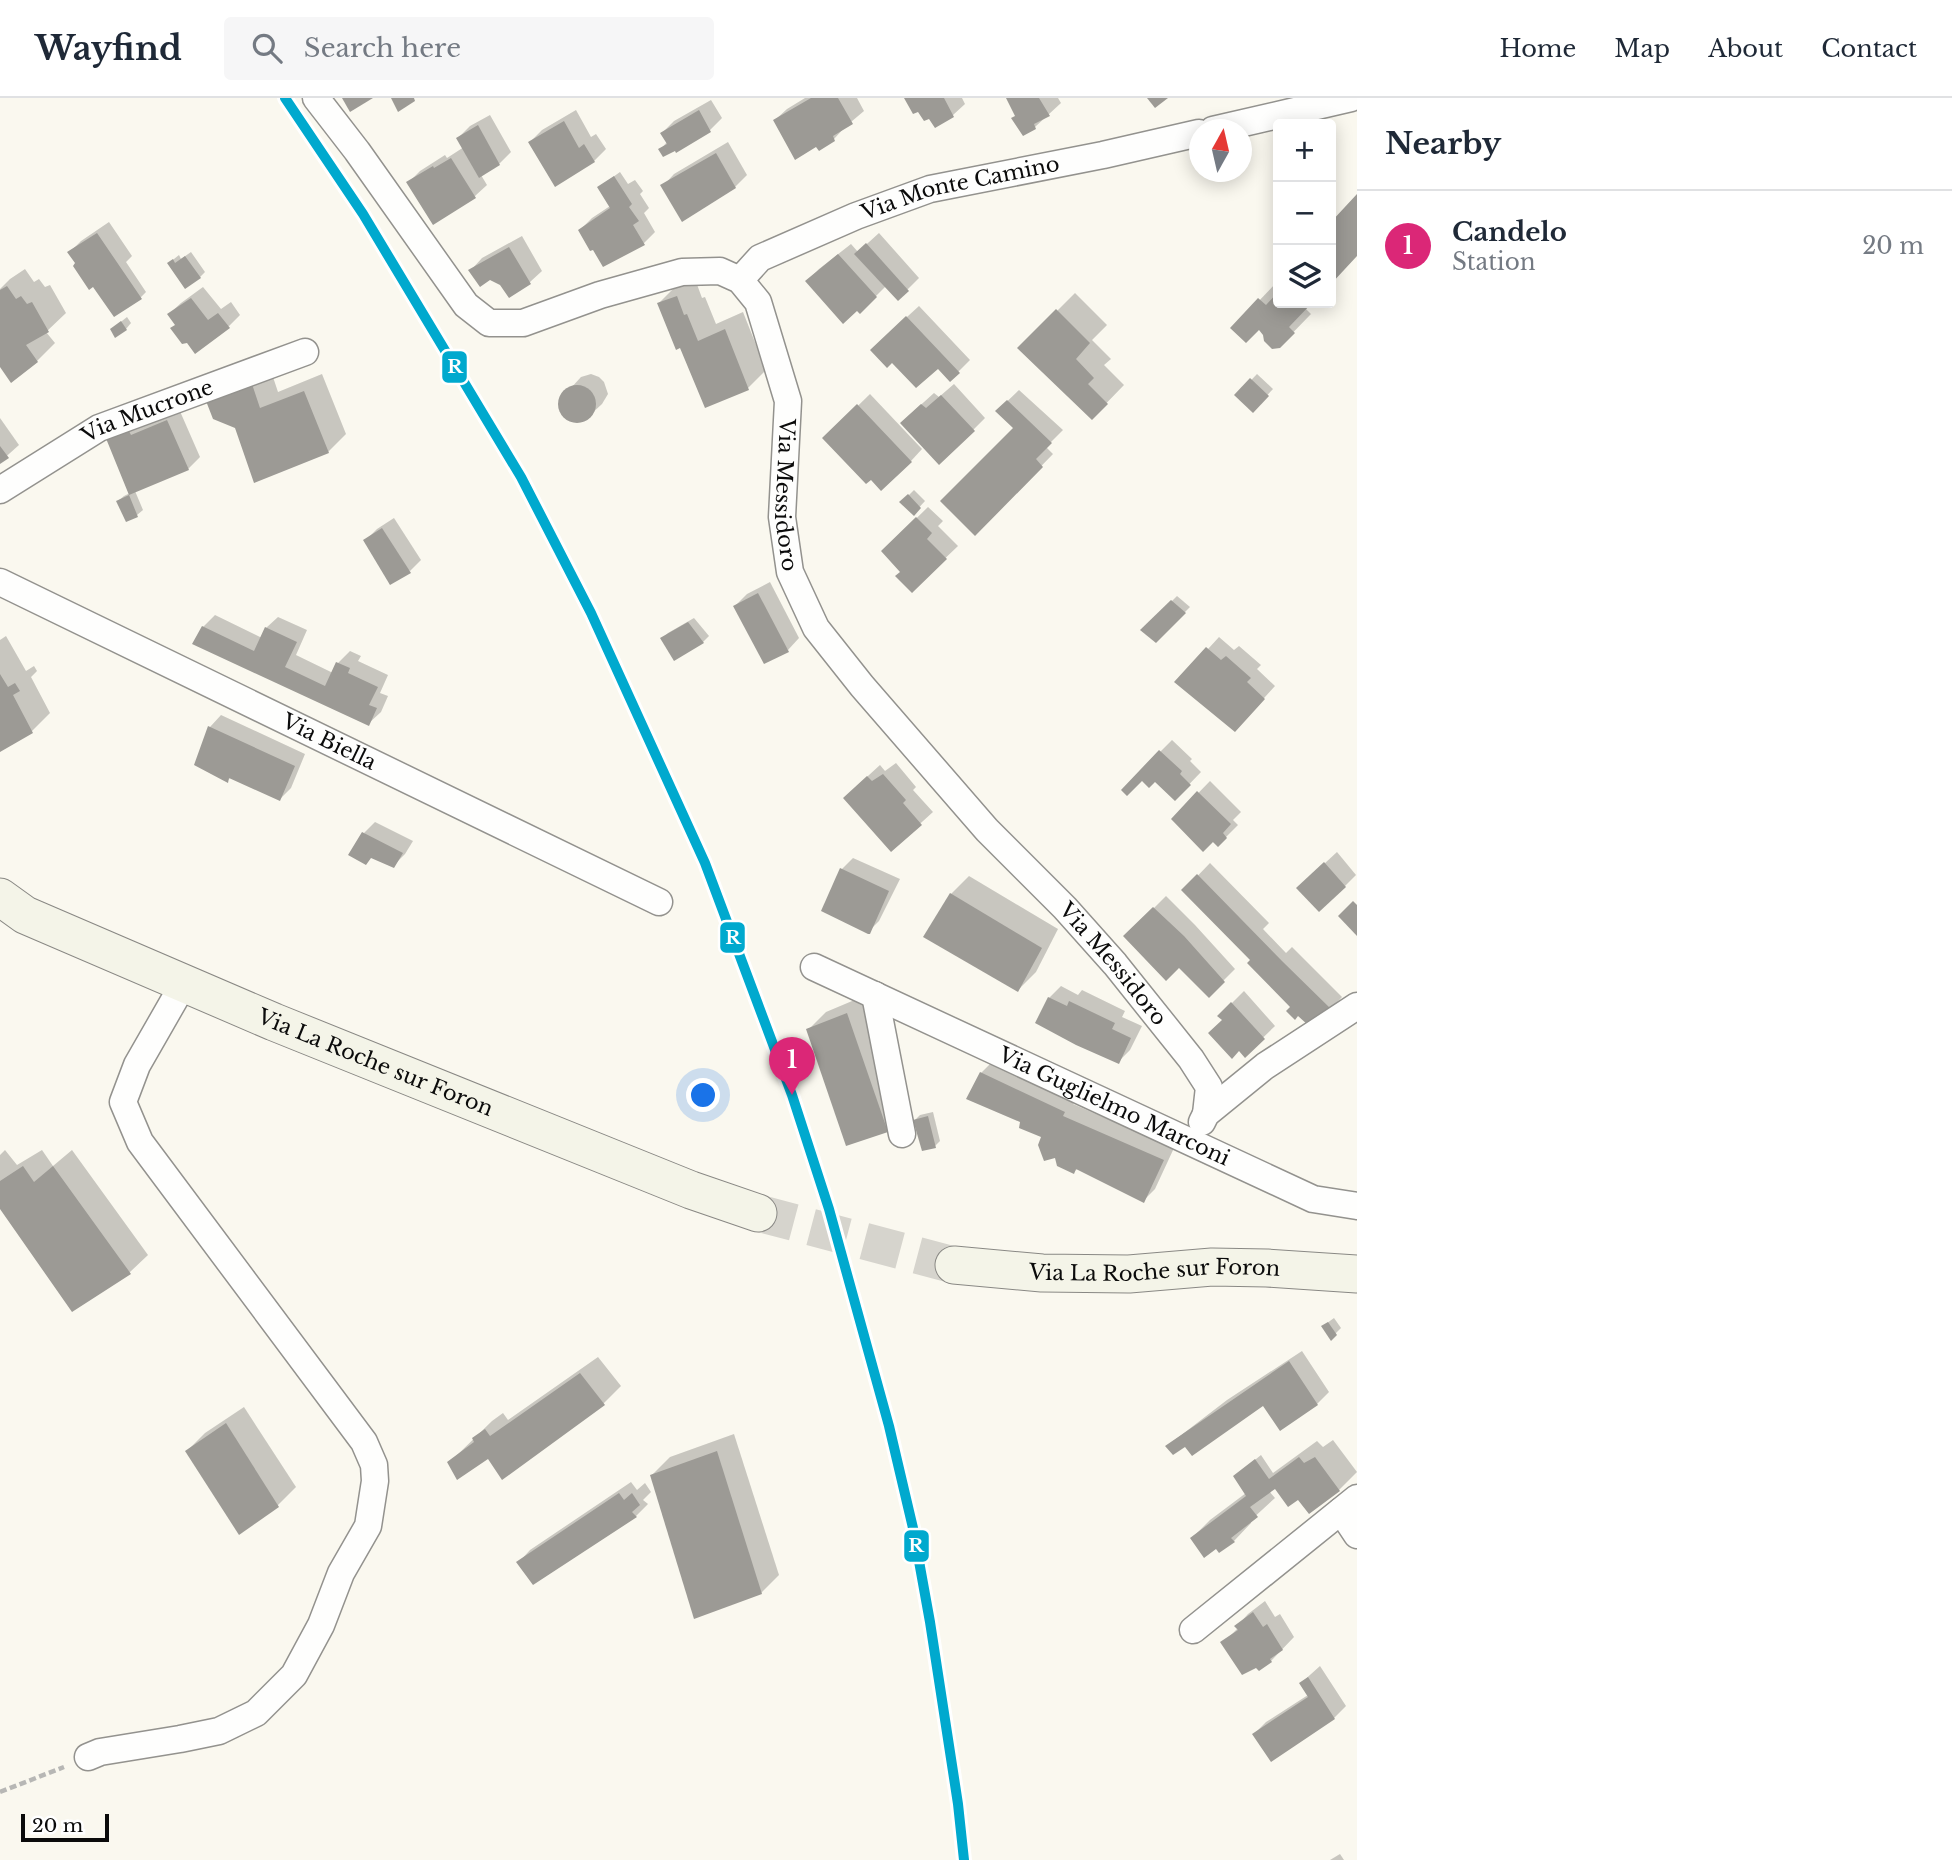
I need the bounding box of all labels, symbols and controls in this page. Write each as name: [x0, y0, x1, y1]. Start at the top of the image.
search box: [224, 17, 714, 80]
text: Wayfind: [35, 28, 182, 69]
icon: search: [248, 29, 286, 67]
text: Search here: [304, 32, 461, 64]
text: Home: [1500, 34, 1576, 63]
text: Map: [1614, 34, 1670, 63]
text: About: [1708, 34, 1783, 63]
text: Contact: [1821, 34, 1917, 63]
north arrow: [1189, 119, 1252, 182]
map controls: [1273, 119, 1336, 308]
button: +: [1273, 119, 1336, 182]
text: Nearby: [1385, 125, 1501, 162]
street label: Via Monte Camino: [857, 151, 1062, 226]
button: −: [1273, 182, 1336, 245]
text: Candelo: [1452, 216, 1567, 248]
text: 1: [1403, 232, 1413, 260]
text: 20 m: [1862, 232, 1924, 260]
button: layers: [1273, 245, 1336, 308]
text: Station: [1452, 248, 1536, 276]
line badge: R: [441, 350, 468, 384]
text: R: [447, 355, 464, 378]
street label: Via Mucrone: [76, 374, 217, 449]
street label: Via Messidoro: [769, 417, 803, 573]
street label: Via Biella: [277, 708, 381, 776]
street label: Via Messidoro: [1053, 896, 1172, 1031]
line badge: R: [719, 921, 746, 954]
text: R: [725, 926, 742, 949]
street label: Via La Roche sur Foron: [253, 1003, 497, 1122]
pin: 1: [769, 1037, 815, 1095]
street label: Via Guglielmo Marconi: [993, 1041, 1234, 1171]
your location: [686, 1078, 720, 1112]
street label: Via La Roche sur Foron: [1027, 1254, 1281, 1287]
line badge: R: [903, 1529, 930, 1563]
text: R: [908, 1534, 925, 1557]
scale bar: [21, 1811, 108, 1843]
text: 20 m: [32, 1814, 83, 1837]

